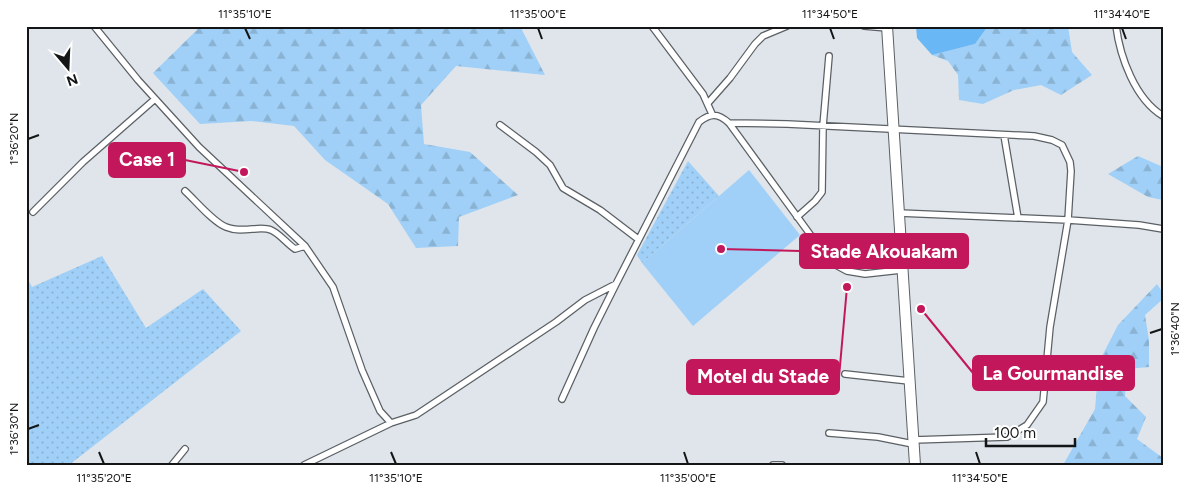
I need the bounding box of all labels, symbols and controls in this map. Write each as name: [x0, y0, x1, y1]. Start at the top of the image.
text: 11°35'10"E: [218, 7, 272, 21]
text: 11°35'00"E: [510, 7, 566, 21]
text: 11°34'50"E: [802, 7, 858, 21]
text: 11°34'40"E: [1094, 7, 1150, 21]
north arrow: [42, 42, 92, 92]
text: N: [64, 70, 80, 90]
text: 1°36'20"N: [7, 113, 21, 165]
callout: Case 1: [109, 143, 185, 177]
text: Case 1: [119, 148, 175, 171]
callout: Stade Akouakam: [800, 234, 968, 268]
text: Stade Akouakam: [810, 240, 958, 263]
text: 1°36'40"N: [1168, 302, 1182, 356]
callout: La Gourmandise: [973, 356, 1134, 390]
callout: Motel du Stade: [687, 360, 839, 394]
text: La Gourmandise: [982, 362, 1124, 385]
text: Motel du Stade: [697, 365, 830, 388]
text: 1°36'30"N: [7, 403, 21, 455]
scale bar: [986, 416, 1075, 448]
text: 100 m: [994, 424, 1036, 442]
text: 11°35'20"E: [76, 471, 132, 485]
text: 11°35'10"E: [369, 471, 423, 485]
text: 11°35'00"E: [660, 471, 716, 485]
text: 11°34'50"E: [952, 471, 1008, 485]

